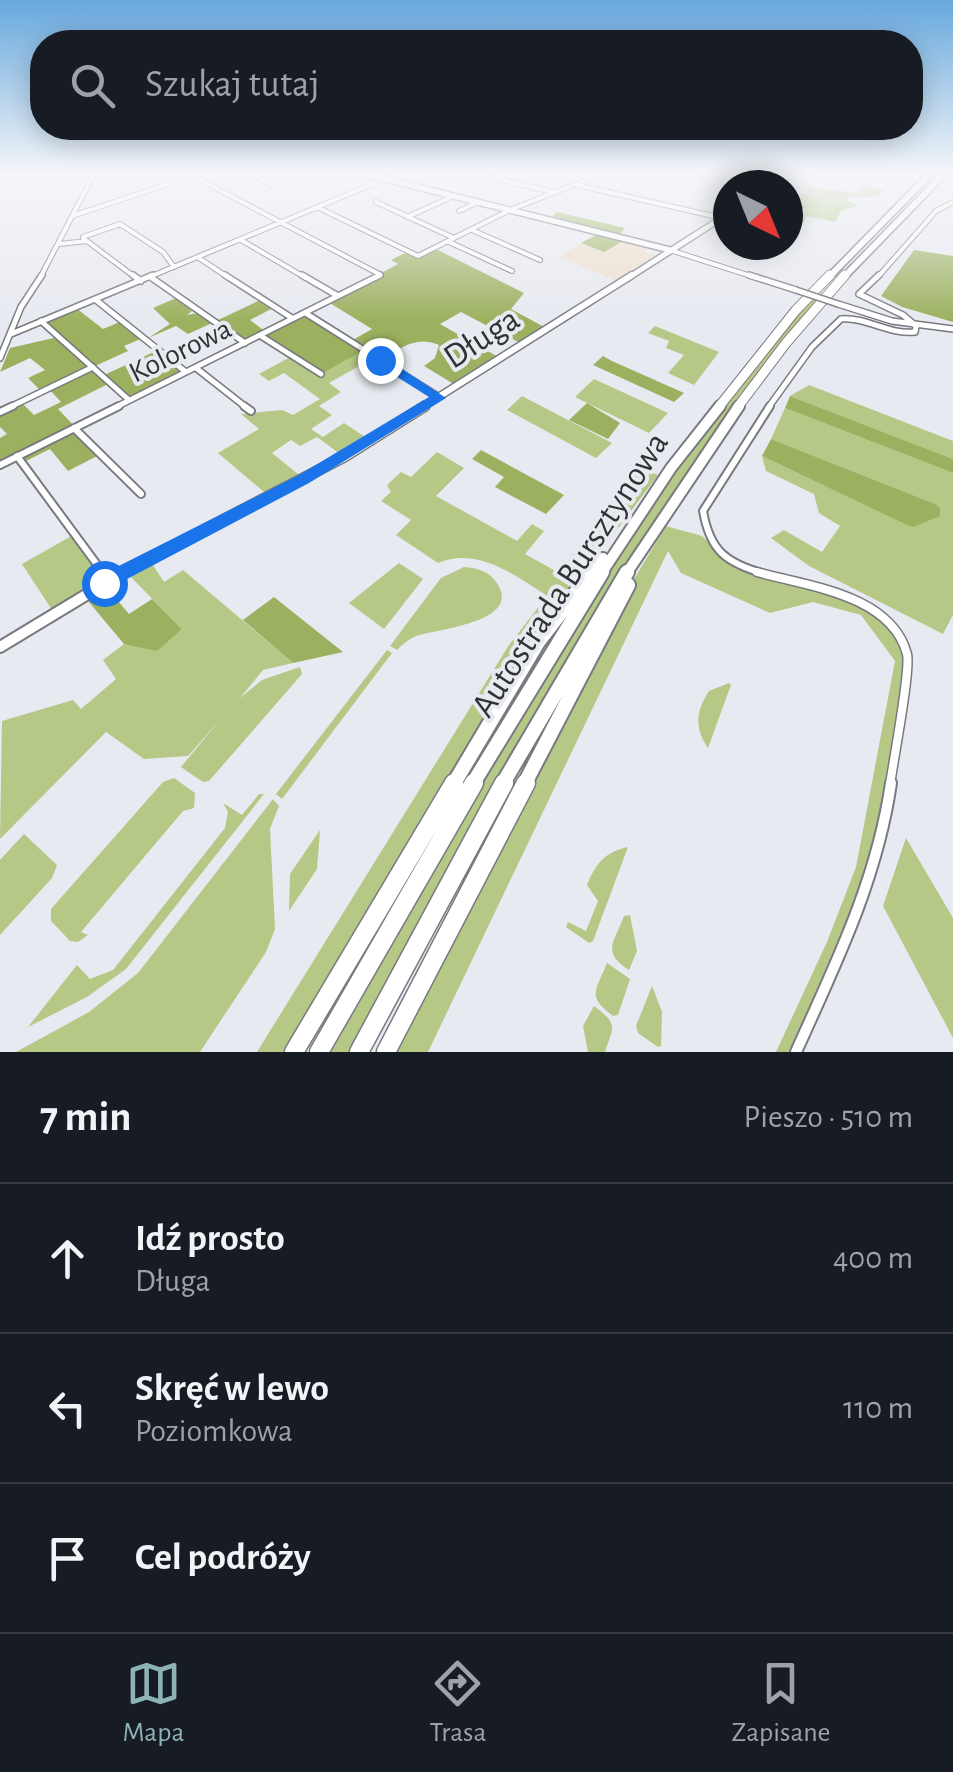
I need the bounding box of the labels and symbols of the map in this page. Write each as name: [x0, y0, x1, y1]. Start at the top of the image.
north arrow: [713, 170, 803, 260]
street label: Długa: [438, 301, 526, 375]
street label: Kolorowa: [124, 313, 236, 388]
route end: [358, 338, 404, 384]
street label: Autostrada Bursztynowa: [465, 426, 675, 723]
route start: [82, 561, 128, 607]

